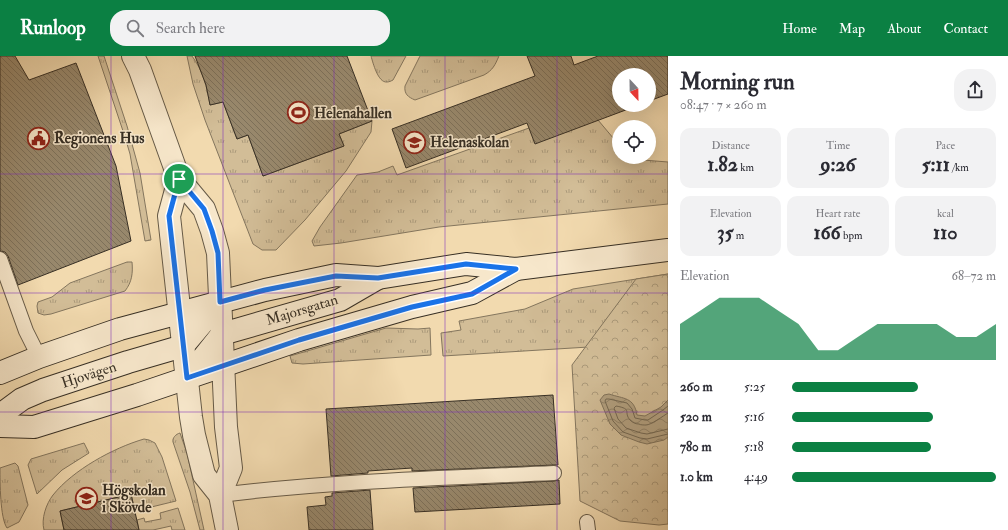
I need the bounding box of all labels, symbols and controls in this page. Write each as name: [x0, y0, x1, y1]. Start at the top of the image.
search box: [110, 10, 390, 46]
text: Runloop: [20, 16, 86, 40]
icon: search: [124, 17, 146, 39]
text: Search here: [156, 19, 225, 38]
text: Home: [782, 20, 817, 37]
text: Map: [839, 20, 865, 37]
text: About: [887, 20, 921, 37]
text: Contact: [943, 20, 988, 37]
north arrow: [612, 68, 656, 112]
map controls: [612, 68, 656, 164]
text: Morning run: [680, 68, 795, 96]
button: share: [954, 69, 996, 111]
text: 08:47 · 7 × 260 m: [680, 97, 766, 113]
sports icon: Helenahallen: [285, 100, 311, 126]
place label: Helenahallen: [314, 104, 392, 123]
button: locate: [612, 120, 656, 164]
public building icon: Regionens Hus: [25, 125, 51, 151]
place label: Regionens Hus: [54, 129, 145, 149]
school or university icon: Helenaskolan: [402, 129, 428, 155]
place label: Helenaskolan: [430, 133, 510, 152]
text: Distance: [711, 139, 750, 152]
text: Time: [826, 139, 850, 152]
text: Pace: [935, 139, 955, 152]
text: 1.82: [707, 152, 738, 177]
text: 9:26: [820, 152, 856, 177]
text: 5:11: [922, 152, 950, 177]
text: km: [738, 161, 754, 174]
text: /km: [950, 161, 969, 174]
pin: [162, 162, 196, 196]
icon: arrive: [168, 168, 190, 190]
text: Elevation: [710, 207, 752, 220]
text: Heart rate: [816, 207, 860, 220]
text: kcal: [937, 207, 954, 220]
text: 35: [717, 220, 733, 245]
text: 166: [813, 220, 841, 245]
text: 110: [933, 220, 958, 245]
text: m: [733, 229, 744, 242]
text: bpm: [841, 229, 863, 242]
text: Elevation: [680, 268, 730, 284]
text: 68–72 m: [951, 268, 996, 284]
street label: Majorsgatan: [264, 290, 341, 330]
street label: Hjovägen: [59, 357, 119, 393]
text: 260 m: [680, 379, 713, 395]
text: 5:25: [744, 379, 765, 395]
text: 520 m: [680, 409, 712, 425]
text: 5:16: [744, 409, 764, 425]
text: 780 m: [680, 439, 712, 455]
text: 5:18: [744, 439, 764, 455]
text: 1.0 km: [680, 469, 713, 485]
text: 4:49: [744, 469, 768, 485]
place label: Högskolan i Skövde: [101, 481, 166, 517]
school or university icon: Högskolan i Skövde: [73, 486, 99, 512]

